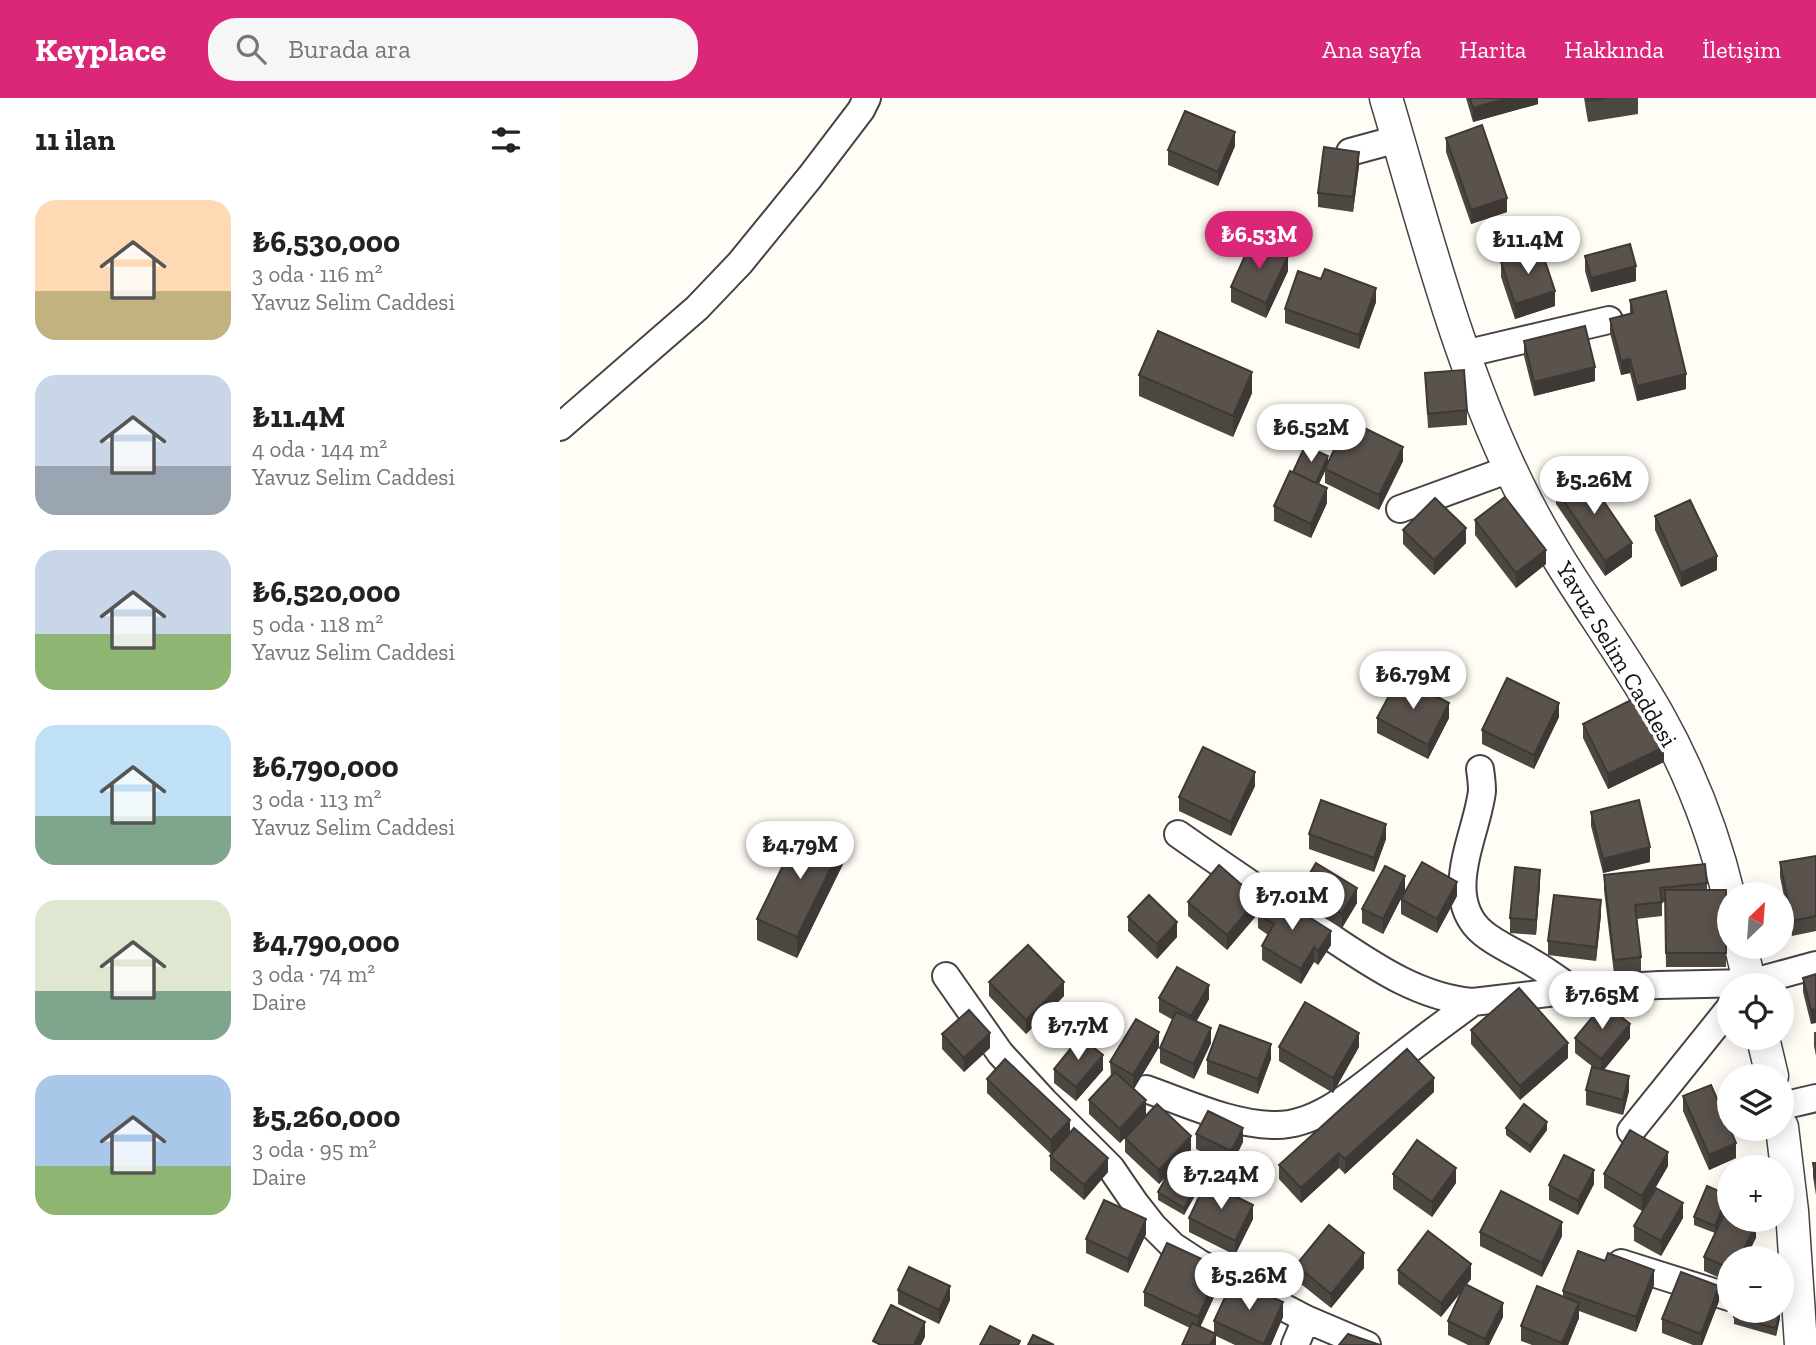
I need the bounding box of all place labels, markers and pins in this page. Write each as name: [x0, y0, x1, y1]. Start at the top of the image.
pin: ₺6.53M: [1202, 212, 1316, 271]
pin: ₺11.4M: [1471, 216, 1585, 276]
pin: ₺6.52M: [1254, 404, 1368, 464]
pin: ₺5.26M: [1537, 456, 1651, 516]
pin: ₺6.79M: [1356, 652, 1470, 711]
pin: ₺4.79M: [743, 822, 857, 881]
pin: ₺7.01M: [1235, 872, 1349, 932]
pin: ₺7.65M: [1545, 972, 1659, 1031]
pin: ₺7.7M: [1029, 1002, 1127, 1062]
pin: ₺7.24M: [1164, 1152, 1278, 1211]
pin: ₺5.26M: [1192, 1252, 1306, 1312]

